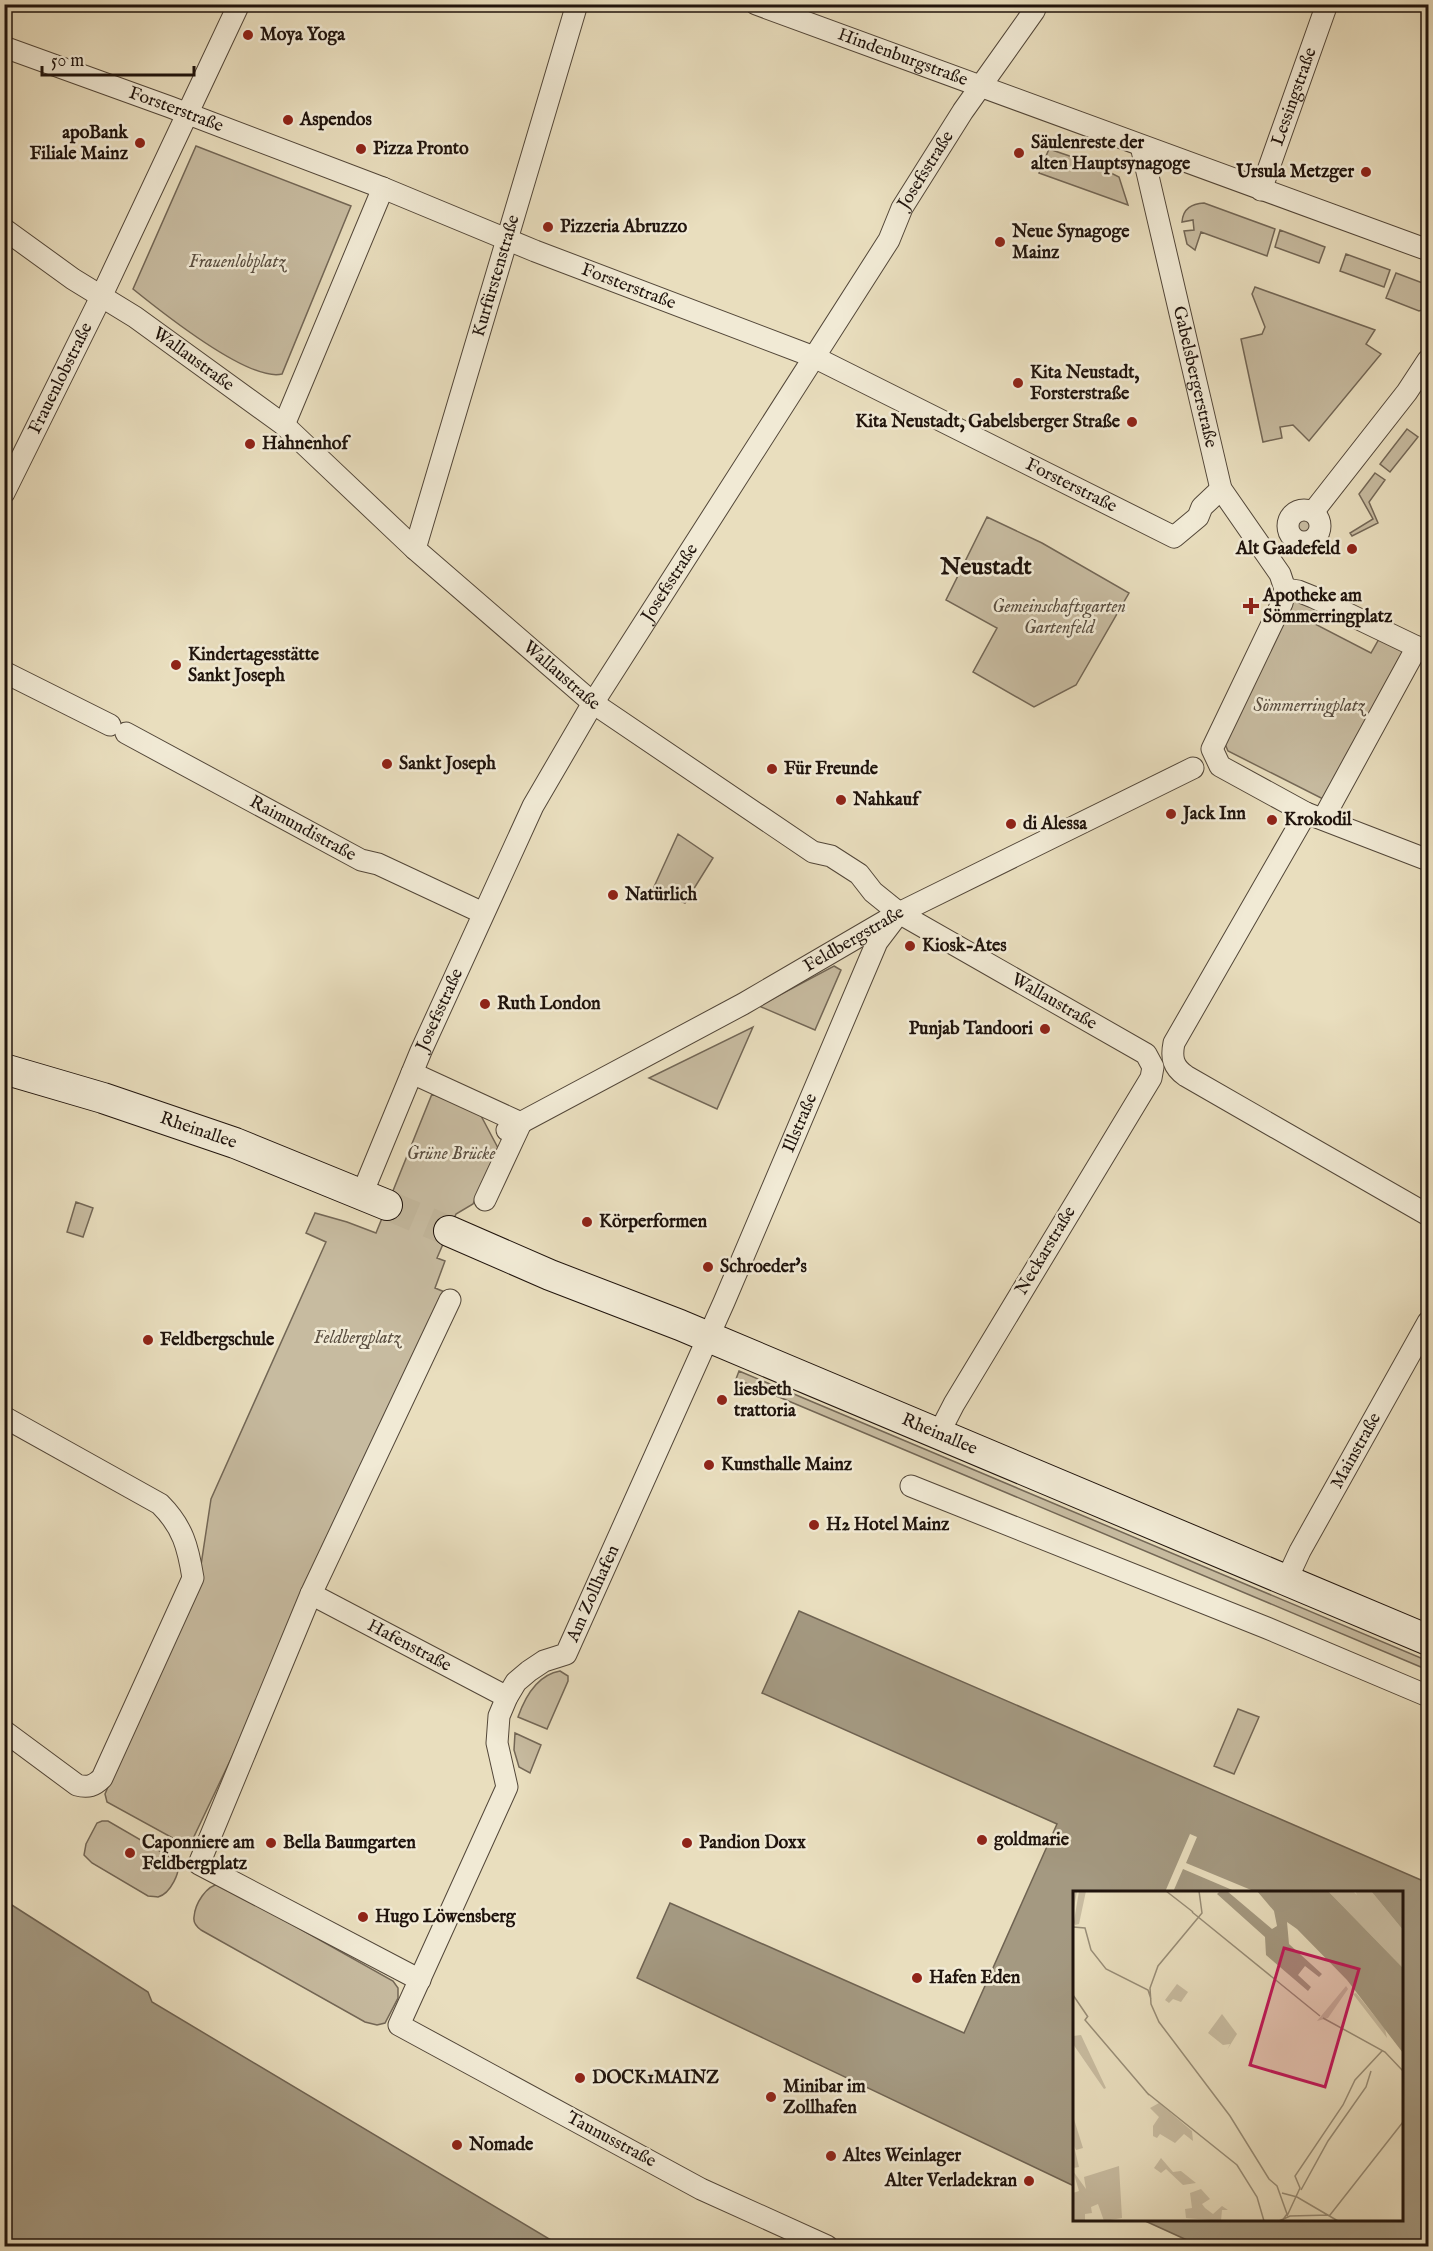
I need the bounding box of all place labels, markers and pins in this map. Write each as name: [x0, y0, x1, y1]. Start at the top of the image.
place label: Moya Yoga: [260, 24, 346, 47]
marker: Moya Yoga: [241, 28, 255, 42]
place label: Aspendos: [299, 109, 372, 132]
marker: Aspendos: [281, 113, 295, 127]
place label: apoBank Filiale Mainz: [30, 122, 129, 166]
place label: Säulenreste der alten Hauptsynagoge: [1031, 132, 1191, 176]
marker: apoBank Filiale Mainz: [133, 136, 147, 150]
place label: Pizza Pronto: [373, 138, 469, 161]
marker: Pizza Pronto: [354, 142, 368, 156]
marker: Säulenreste der alten Hauptsynagoge: [1012, 146, 1026, 160]
place label: Ursula Metzger: [1235, 161, 1354, 184]
marker: Ursula Metzger: [1359, 165, 1373, 179]
place label: Pizzeria Abruzzo: [560, 216, 688, 239]
marker: Pizzeria Abruzzo: [541, 220, 555, 234]
place label: Neue Synagoge Mainz: [1011, 221, 1130, 265]
marker: Neue Synagoge Mainz: [993, 235, 1007, 249]
place label: Kita Neustadt, Forsterstraße: [1030, 362, 1139, 406]
marker: Kita Neustadt, Forsterstraße: [1011, 376, 1025, 390]
place label: Kita Neustadt, Gabelsberger Straße: [855, 411, 1121, 434]
marker: Kita Neustadt, Gabelsberger Straße: [1125, 415, 1139, 429]
place label: Hahnenhof: [262, 433, 351, 456]
marker: Hahnenhof: [243, 437, 257, 451]
place label: Alt Gaadefeld: [1235, 538, 1340, 561]
marker: Alt Gaadefeld: [1345, 542, 1359, 556]
place label: Apotheke am Sömmerringplatz: [1262, 585, 1393, 629]
marker: Apotheke am Sömmerringplatz: [1244, 599, 1258, 613]
place label: Kindertagesstätte Sankt Joseph: [188, 644, 320, 688]
marker: Kindertagesstätte Sankt Joseph: [169, 658, 183, 672]
place label: Sankt Joseph: [399, 753, 496, 776]
marker: Sankt Joseph: [380, 757, 394, 771]
place label: Für Freunde: [784, 758, 879, 781]
marker: Für Freunde: [765, 762, 779, 776]
place label: Nahkauf: [852, 789, 922, 812]
marker: Nahkauf: [834, 793, 848, 807]
place label: Jack Inn: [1181, 803, 1246, 826]
marker: Jack Inn: [1164, 807, 1178, 821]
place label: Krokodil: [1284, 809, 1353, 832]
place label: di Alessa: [1023, 813, 1088, 836]
marker: Krokodil: [1265, 813, 1279, 827]
marker: di Alessa: [1004, 817, 1018, 831]
place label: Natürlich: [624, 884, 697, 907]
marker: Natürlich: [606, 888, 620, 902]
place label: Kiosk-Ates: [922, 935, 1007, 958]
marker: Kiosk-Ates: [903, 939, 917, 953]
place label: Ruth London: [497, 993, 601, 1016]
marker: Ruth London: [478, 997, 492, 1011]
place label: Punjab Tandoori: [909, 1018, 1033, 1041]
marker: Punjab Tandoori: [1038, 1022, 1052, 1036]
place label: Körperformen: [599, 1211, 708, 1234]
marker: Körperformen: [580, 1215, 594, 1229]
place label: Schroeder's: [720, 1256, 807, 1279]
marker: Schroeder's: [701, 1260, 715, 1274]
place label: Feldbergschule: [160, 1329, 275, 1352]
marker: Feldbergschule: [141, 1333, 155, 1347]
place label: liesbeth trattoria: [733, 1379, 797, 1423]
marker: liesbeth trattoria: [715, 1393, 729, 1407]
place label: Kunsthalle Mainz: [721, 1454, 853, 1477]
marker: Kunsthalle Mainz: [702, 1458, 716, 1472]
place label: H2 Hotel Mainz: [826, 1514, 950, 1537]
marker: H2 Hotel Mainz: [807, 1518, 821, 1532]
place label: goldmarie: [994, 1829, 1070, 1852]
place label: Caponniere am Feldbergplatz: [142, 1832, 255, 1876]
place label: Bella Baumgarten: [283, 1832, 416, 1855]
place label: Pandion Doxx: [699, 1832, 806, 1855]
marker: goldmarie: [975, 1833, 989, 1847]
marker: Bella Baumgarten: [264, 1836, 278, 1850]
marker: Pandion Doxx: [680, 1836, 694, 1850]
marker: Caponniere am Feldbergplatz: [123, 1846, 137, 1860]
place label: Hugo Löwensberg: [375, 1906, 517, 1929]
marker: Hugo Löwensberg: [356, 1910, 370, 1924]
place label: Hafen Eden: [929, 1967, 1021, 1990]
marker: Hafen Eden: [910, 1971, 924, 1985]
place label: DOCK1MAINZ: [592, 2067, 719, 2090]
marker: DOCK1MAINZ: [573, 2071, 587, 2085]
place label: Minibar im Zollhafen: [783, 2076, 866, 2120]
marker: Minibar im Zollhafen: [764, 2090, 778, 2104]
place label: Nomade: [468, 2134, 534, 2157]
marker: Nomade: [450, 2138, 464, 2152]
place label: Altes Weinlager: [842, 2145, 961, 2168]
marker: Altes Weinlager: [824, 2149, 838, 2163]
place label: Alter Verladekran: [884, 2170, 1017, 2193]
marker: Alter Verladekran: [1022, 2174, 1036, 2188]

